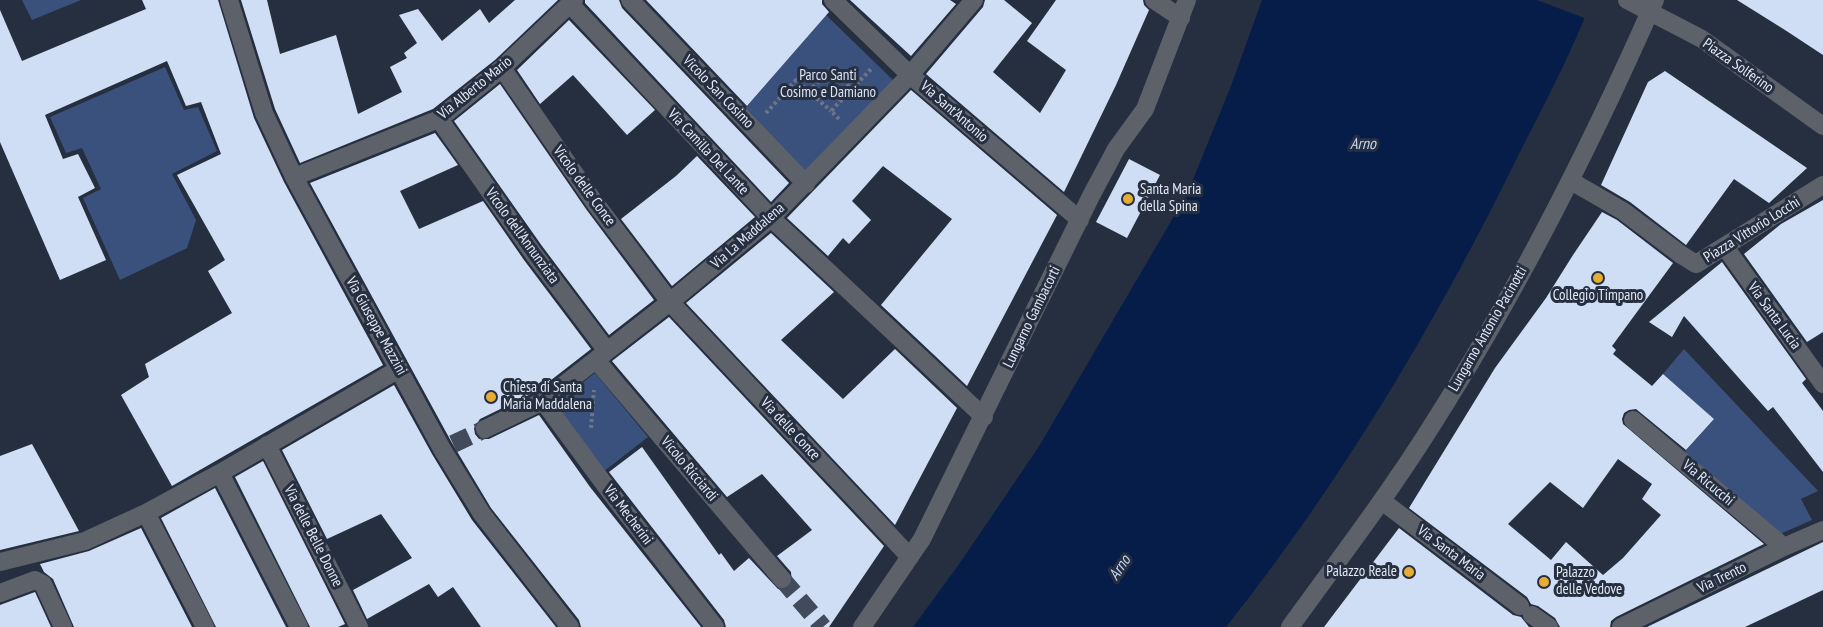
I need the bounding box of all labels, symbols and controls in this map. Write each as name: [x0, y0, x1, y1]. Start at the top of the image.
street label: Piazza Solferino: [1699, 35, 1777, 97]
street label: Vicolo San Cosimo: [679, 52, 757, 132]
street label: Via Alberto Mario: [434, 53, 516, 123]
park label: Parco Santi Cosimo e Damiano: [780, 67, 876, 102]
street label: Via Sant'Antonio: [916, 78, 992, 146]
street label: Via Camilla Del Lante: [664, 105, 752, 199]
water label: Arno: [1350, 134, 1376, 154]
street label: Vicolo delle Conce: [549, 142, 619, 230]
place label: Santa Maria della Spina: [1140, 181, 1201, 216]
street label: Vicolo dell'Annunziata: [481, 185, 563, 287]
marker: Santa Maria della Spina: [1121, 192, 1135, 206]
street label: Piazza Vittorio Locchi: [1701, 193, 1803, 267]
street label: Via La Maddalena: [708, 199, 788, 273]
street label: Lungarno Gambacorti: [1000, 263, 1064, 371]
street label: Lungarno Antonio Pacinotti: [1445, 263, 1531, 395]
marker: Collegio Timpano: [1591, 271, 1605, 285]
street label: Via Giuseppe Mazzini: [342, 274, 410, 378]
street label: Via Santa Lucia: [1744, 279, 1804, 353]
place label: Collegio Timpano: [1553, 287, 1643, 305]
place label: Chiesa di Santa Maria Maddalena: [503, 379, 592, 414]
marker: Chiesa di Santa Maria Maddalena: [484, 390, 498, 404]
street label: Via delle Conce: [756, 394, 824, 464]
street label: Vicolo Ricciardi: [657, 433, 721, 505]
street label: Via Ricucchi: [1678, 456, 1738, 510]
street label: Via Mecherini: [600, 481, 656, 549]
street label: Via delle Belle Donne: [280, 482, 346, 590]
street label: Via Santa Maria: [1413, 522, 1489, 584]
water label: Arno: [1105, 552, 1135, 584]
street label: Via Trento: [1695, 558, 1749, 598]
place label: Palazzo Reale: [1326, 563, 1397, 581]
place label: Palazzo delle Vedove: [1556, 564, 1622, 599]
marker: Palazzo Reale: [1402, 565, 1416, 579]
marker: Palazzo delle Vedove: [1537, 575, 1551, 589]

